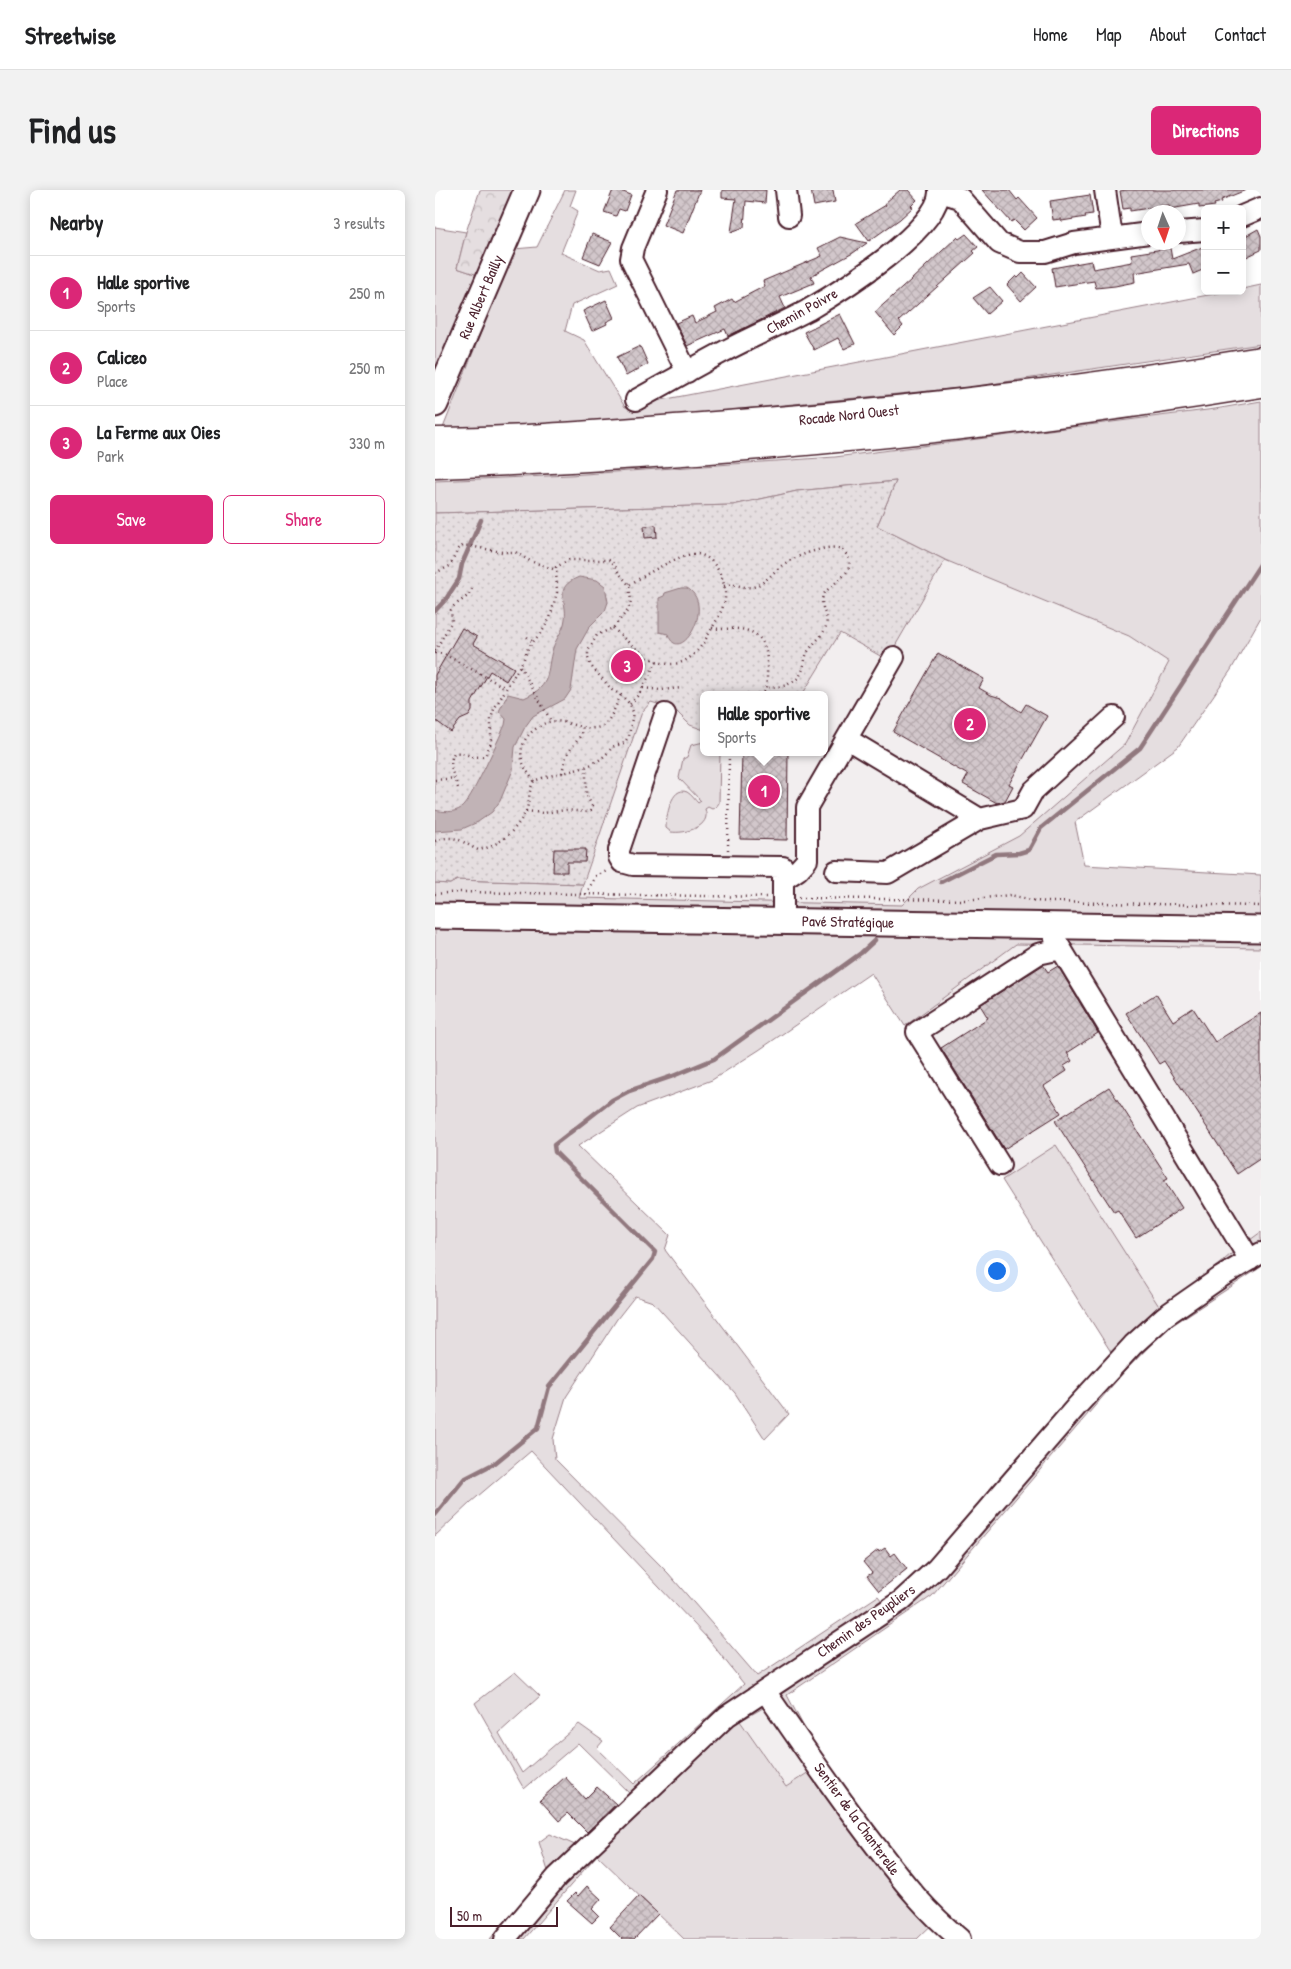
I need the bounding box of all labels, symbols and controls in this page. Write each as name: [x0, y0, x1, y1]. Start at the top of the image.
text: Streetwise: [25, 19, 116, 51]
text: Home: [1033, 22, 1068, 47]
text: Map: [1096, 22, 1121, 47]
text: About: [1149, 22, 1186, 47]
text: Contact: [1214, 22, 1266, 47]
button: Directions: [1151, 106, 1261, 155]
text: Find us: [30, 107, 116, 154]
north arrow: [1141, 205, 1186, 250]
map controls: [1201, 205, 1246, 295]
button: +: [1201, 205, 1246, 250]
text: Nearby: [50, 208, 103, 237]
text: 3 results: [333, 212, 385, 234]
button: −: [1201, 250, 1246, 295]
street label: Rue Albert Bailly: [453, 251, 508, 342]
text: Halle sportive: [97, 269, 190, 295]
text: 1: [63, 282, 69, 304]
text: 250 m: [349, 282, 385, 304]
street label: Chemin Poivre: [762, 282, 841, 339]
text: Sports: [97, 295, 135, 317]
text: Caliceo: [97, 344, 147, 370]
text: 2: [62, 357, 70, 379]
text: 250 m: [349, 357, 385, 379]
text: Place: [97, 370, 128, 392]
street label: Rocade Nord Ouest: [798, 399, 901, 430]
text: La Ferme aux Oies: [97, 419, 220, 445]
text: 3: [62, 432, 70, 454]
text: 330 m: [349, 432, 385, 454]
text: Park: [97, 445, 124, 467]
button: Save: [50, 495, 213, 544]
button: Share: [223, 495, 385, 544]
pin: 3: [611, 647, 643, 685]
popup: [700, 691, 828, 756]
text: Halle sportive: [718, 700, 810, 726]
pin: 2: [954, 705, 986, 743]
text: Sports: [718, 726, 756, 748]
pin: 1: [748, 772, 780, 810]
street label: Pavé Stratégique: [802, 910, 894, 933]
your location: [984, 1258, 1010, 1284]
street label: Chemin des Peupliers: [812, 1579, 919, 1662]
street label: Sentier de la Chanterelle: [809, 1758, 905, 1879]
scale bar: [450, 1904, 557, 1927]
text: 50 m: [457, 1906, 482, 1925]

